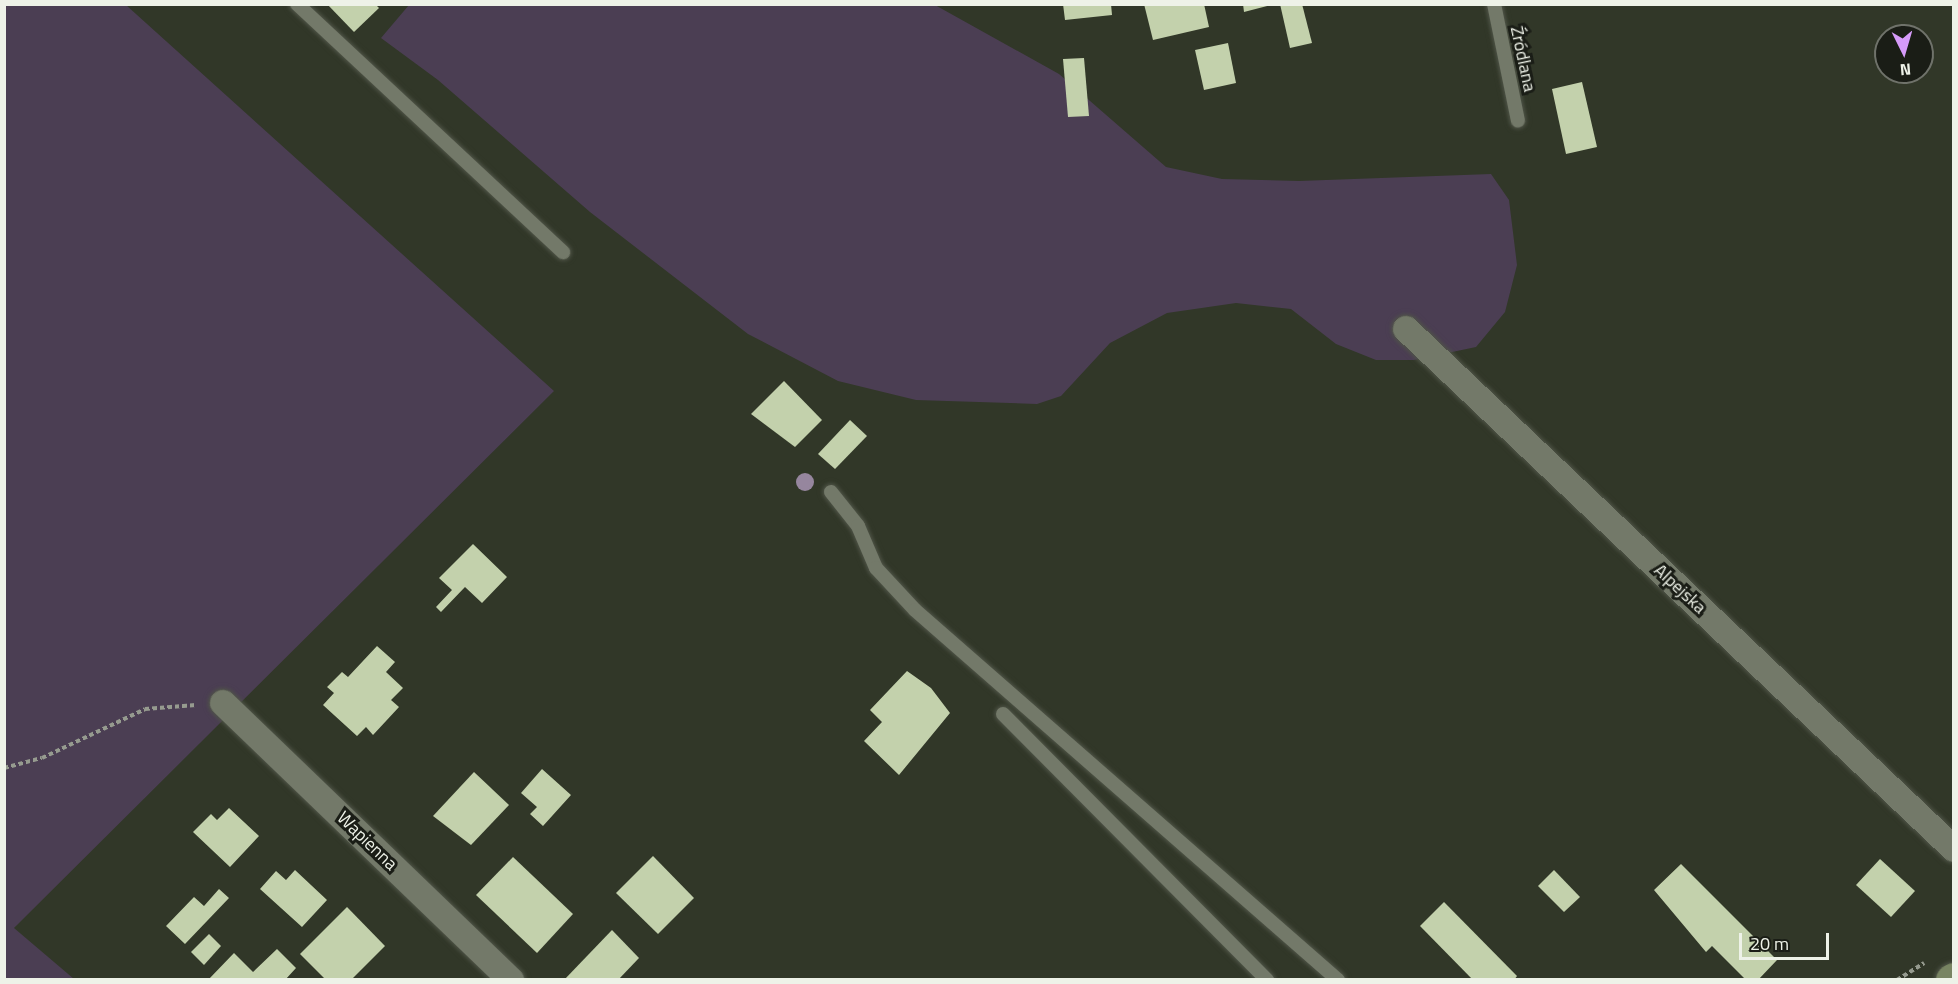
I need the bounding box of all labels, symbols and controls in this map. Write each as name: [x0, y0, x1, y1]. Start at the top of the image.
street label: Źródlana: [1506, 24, 1540, 94]
north arrow: [1874, 24, 1934, 84]
text: N: [1899, 58, 1912, 82]
street label: Alpejska: [1649, 559, 1711, 619]
street label: Wapienna: [332, 807, 402, 875]
scale bar: [1742, 921, 1832, 959]
text: 20 m: [1750, 930, 1789, 957]

